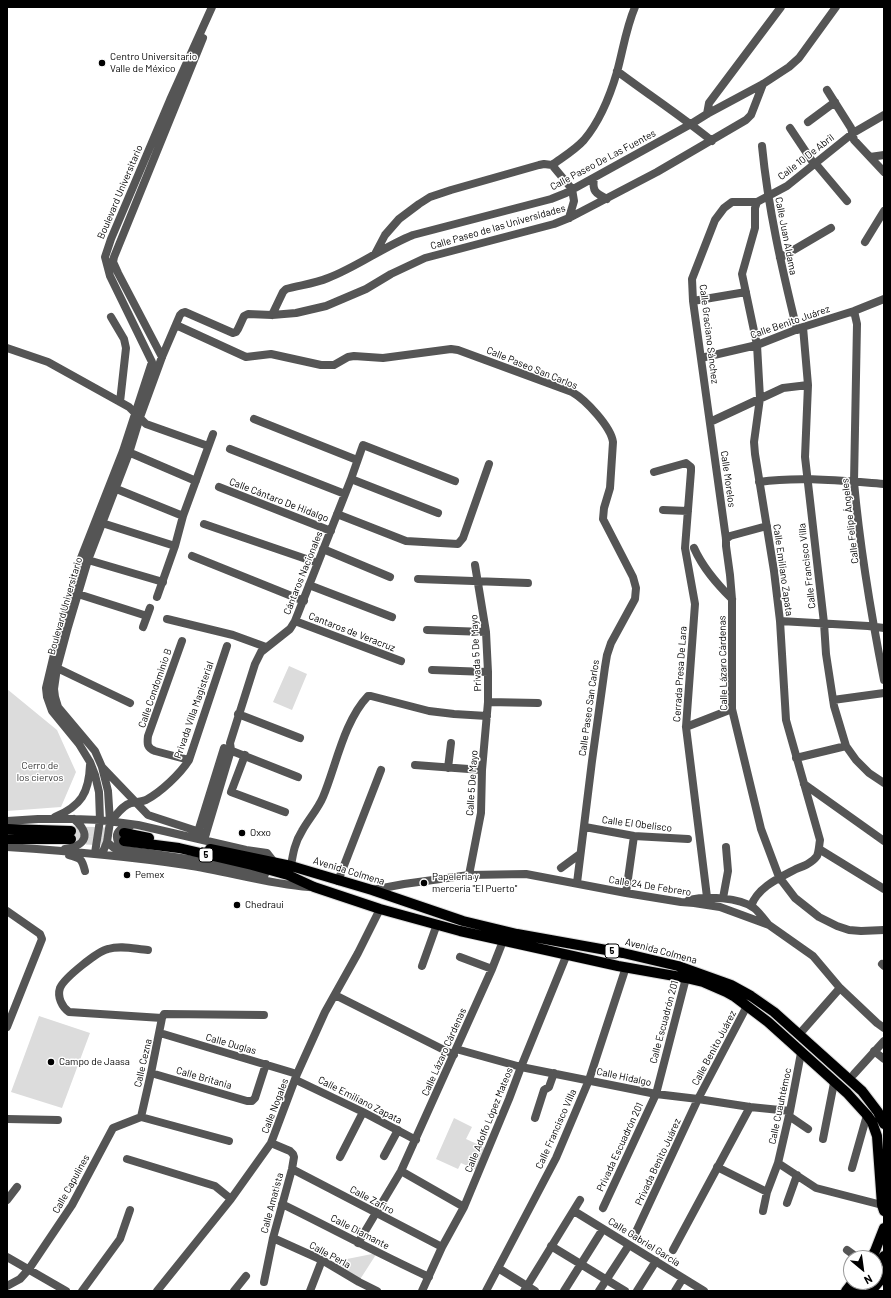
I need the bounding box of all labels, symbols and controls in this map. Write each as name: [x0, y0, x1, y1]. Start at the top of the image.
place label: Centro Universitario Valle de México: [110, 51, 197, 74]
marker: Centro Universitario Valle de México: [97, 58, 107, 68]
street label: Calle Paseo De Las Fuentes: [548, 127, 658, 193]
street label: Calle 10 De Abril: [776, 131, 836, 183]
street label: Boulevard Universitario: [95, 143, 145, 241]
street label: Calle Juan Aldama: [773, 196, 799, 276]
street label: Calle Paseo de las Universidades: [429, 202, 567, 252]
street label: Calle Graciano Sánchez: [697, 284, 721, 384]
street label: Calle Benito Juárez: [749, 303, 831, 341]
street label: Calle Paseo San Carlos: [485, 344, 579, 392]
street label: Calle Morelos: [718, 450, 738, 508]
street label: Calle Cántaro De Hidalgo: [228, 475, 330, 525]
street label: Calle Felipe Ángeles: [839, 478, 861, 564]
street label: Calle Emiliano Zapata: [771, 523, 795, 617]
street label: Calle Francisco Villa: [796, 523, 818, 609]
street label: Cántaros Nacionales: [281, 529, 325, 617]
street label: Boulevard Universitario: [45, 556, 85, 656]
street label: Cantaros de Veracruz: [307, 610, 397, 654]
street label: Privada 5 De Mayo: [468, 614, 484, 692]
street label: Calle Lázaro Cárdenas: [716, 615, 730, 711]
street label: Cerrada Presa De Lara: [671, 626, 689, 722]
street label: Calle Condominio B: [136, 647, 174, 729]
street label: Calle Paseo San Carlos: [576, 659, 602, 757]
street label: Privada Villa Magisterial: [172, 660, 216, 760]
street label: Calle 5 De Mayo: [464, 750, 480, 816]
park label: Cerro de los ciervos: [17, 760, 63, 784]
street label: Calle El Obelisco: [601, 814, 673, 834]
place label: Oxxo: [250, 827, 271, 839]
marker: Oxxo: [237, 828, 247, 838]
road number: 5: [199, 848, 213, 862]
street label: Avenida Colmena: [312, 854, 386, 888]
place label: Pemex: [135, 869, 164, 881]
marker: Pemex: [122, 870, 132, 880]
place label: Papelería y mercería "El Puerto": [432, 871, 517, 894]
street label: Calle 24 De Febrero: [608, 874, 692, 898]
marker: Papelería y mercería "El Puerto": [419, 878, 429, 888]
place label: Chedraui: [245, 899, 284, 911]
marker: Chedraui: [232, 900, 242, 910]
street label: Avenida Colmena: [624, 936, 698, 966]
road number: 5: [605, 944, 619, 958]
street label: Calle Escuadrón 201: [647, 979, 681, 1065]
street label: Calle Lázaro Cárdenas: [419, 1006, 469, 1098]
street label: Calle Benito Juárez: [689, 1008, 739, 1088]
street label: Calle Duglas: [204, 1031, 258, 1057]
street label: Calle Cezna: [132, 1038, 154, 1088]
place label: Campo de Jaasa: [59, 1056, 130, 1068]
marker: Campo de Jaasa: [46, 1057, 56, 1067]
street label: Calle Britania: [175, 1064, 233, 1092]
street label: Calle Hidalgo: [595, 1065, 653, 1089]
street label: Calle Adolfo López Mateos: [462, 1066, 516, 1174]
street label: Calle Cuauhtémoc: [766, 1067, 794, 1145]
street label: Calle Emiliano Zapata: [316, 1074, 404, 1126]
street label: Calle Nogales: [259, 1077, 291, 1135]
street label: Calle Francisco Villa: [533, 1087, 579, 1171]
street label: Privada Escuadrón 201: [594, 1101, 646, 1193]
street label: Privada Benito Juárez: [633, 1117, 683, 1207]
street label: Calle Capulines: [50, 1153, 92, 1215]
street label: Calle Amatista: [258, 1171, 286, 1235]
street label: Calle Zafiro: [348, 1183, 396, 1217]
street label: Calle Diamante: [329, 1212, 391, 1252]
street label: Calle Gabriel García: [606, 1215, 682, 1269]
street label: Calle Perla: [307, 1239, 353, 1271]
north arrow: [843, 1250, 883, 1290]
text: N: [862, 1273, 875, 1288]

